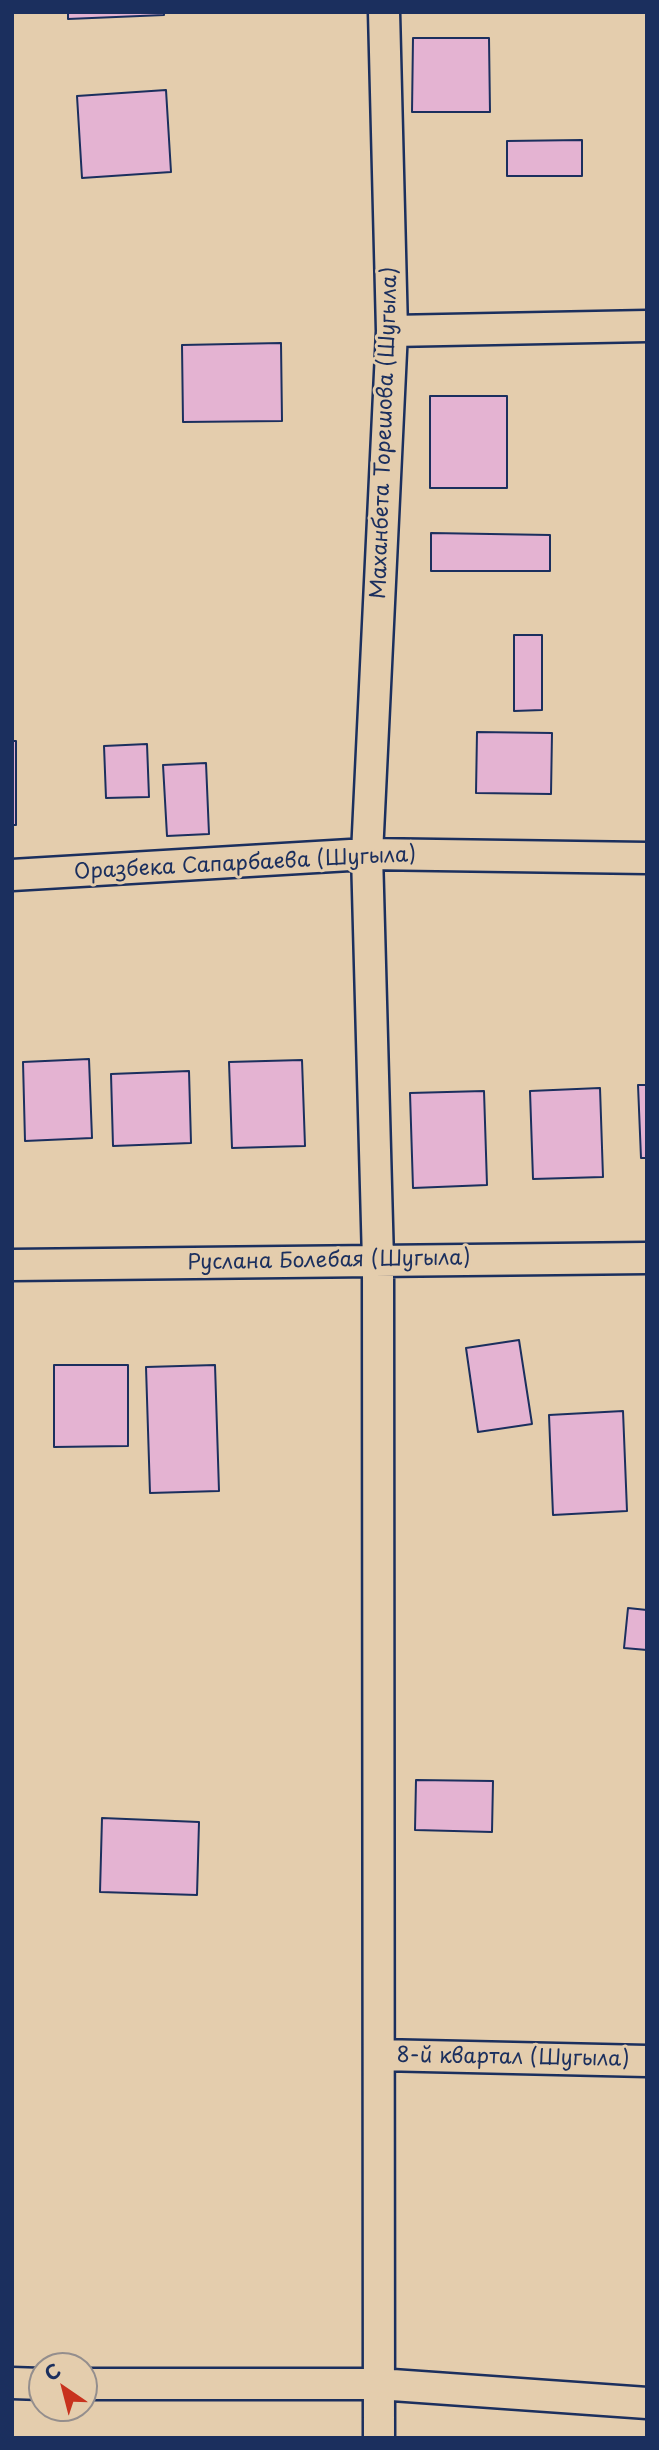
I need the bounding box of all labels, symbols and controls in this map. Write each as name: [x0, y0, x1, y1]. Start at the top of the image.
street label: Маханбета Торешова (Шугыла): [367, 266, 403, 600]
street label: Оразбека Сапарбаева (Шугыла): [73, 842, 417, 886]
street label: Руслана Болебая (Шугыла): [187, 1246, 471, 1276]
street label: 8-й квартал (Шугыла): [396, 2043, 630, 2073]
north arrow: [28, 2352, 98, 2422]
text: С: [38, 2356, 66, 2387]

